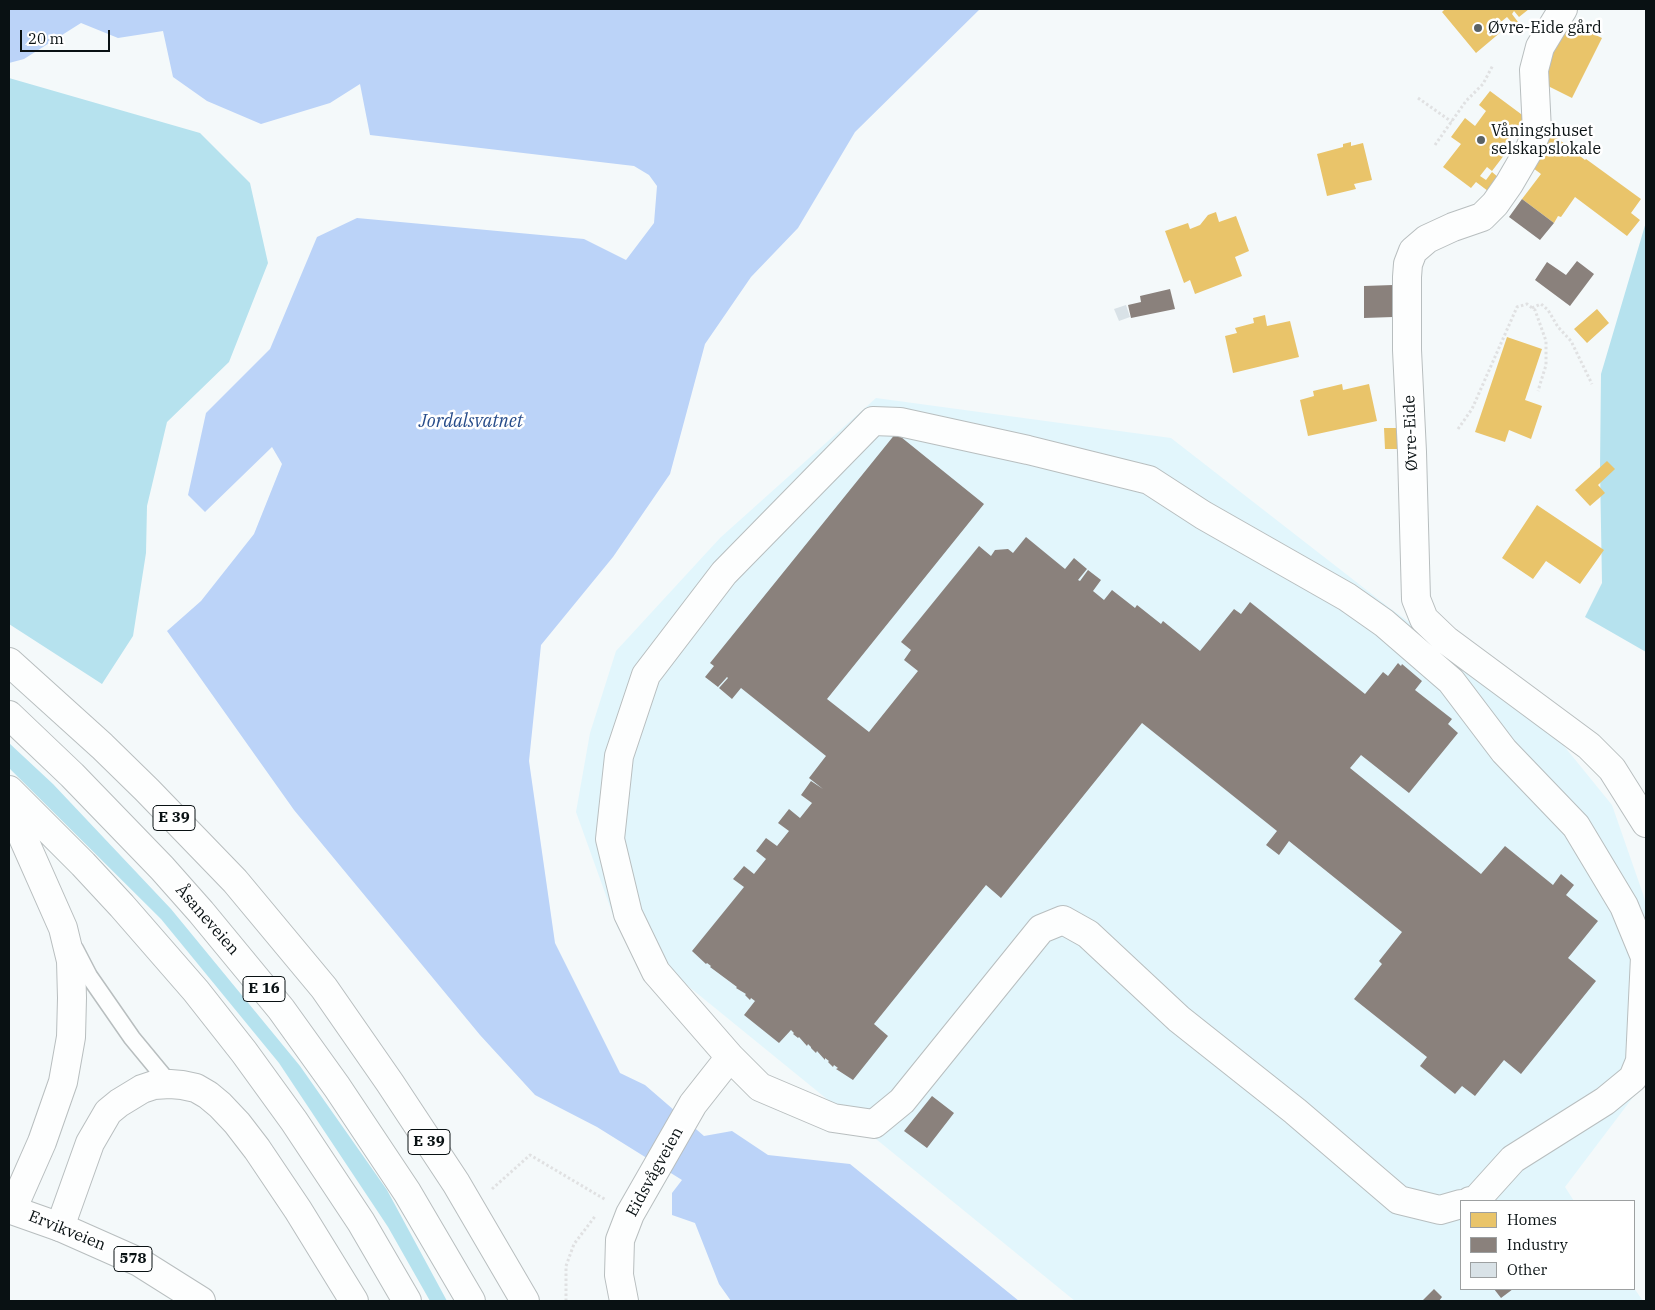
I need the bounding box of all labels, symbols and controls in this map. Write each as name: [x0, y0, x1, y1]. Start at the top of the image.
place label: Øvre-Eide gård: [1488, 18, 1602, 38]
scale bar: [22, 20, 112, 52]
marker: Øvre-Eide gård: [1472, 22, 1484, 34]
text: 20 m: [28, 29, 64, 48]
place label: Våningshuset selskapslokale: [1491, 121, 1601, 159]
marker: Våningshuset selskapslokale: [1475, 134, 1487, 146]
street label: Øvre-Eide: [1400, 395, 1422, 471]
water label: Jordalsvatnet: [419, 411, 523, 433]
road number: E 39: [153, 806, 195, 830]
street label: Åsaneveien: [171, 881, 243, 959]
road number: E 16: [243, 976, 285, 1002]
street label: Eidsvågveien: [623, 1124, 687, 1220]
road number: E 39: [408, 1130, 450, 1154]
legend: [1460, 1200, 1635, 1290]
street label: Ervikveien: [26, 1207, 108, 1255]
text: Homes: [1507, 1210, 1557, 1229]
text: Industry: [1507, 1235, 1568, 1254]
road number: 578: [114, 1246, 152, 1272]
text: Other: [1507, 1260, 1547, 1279]

